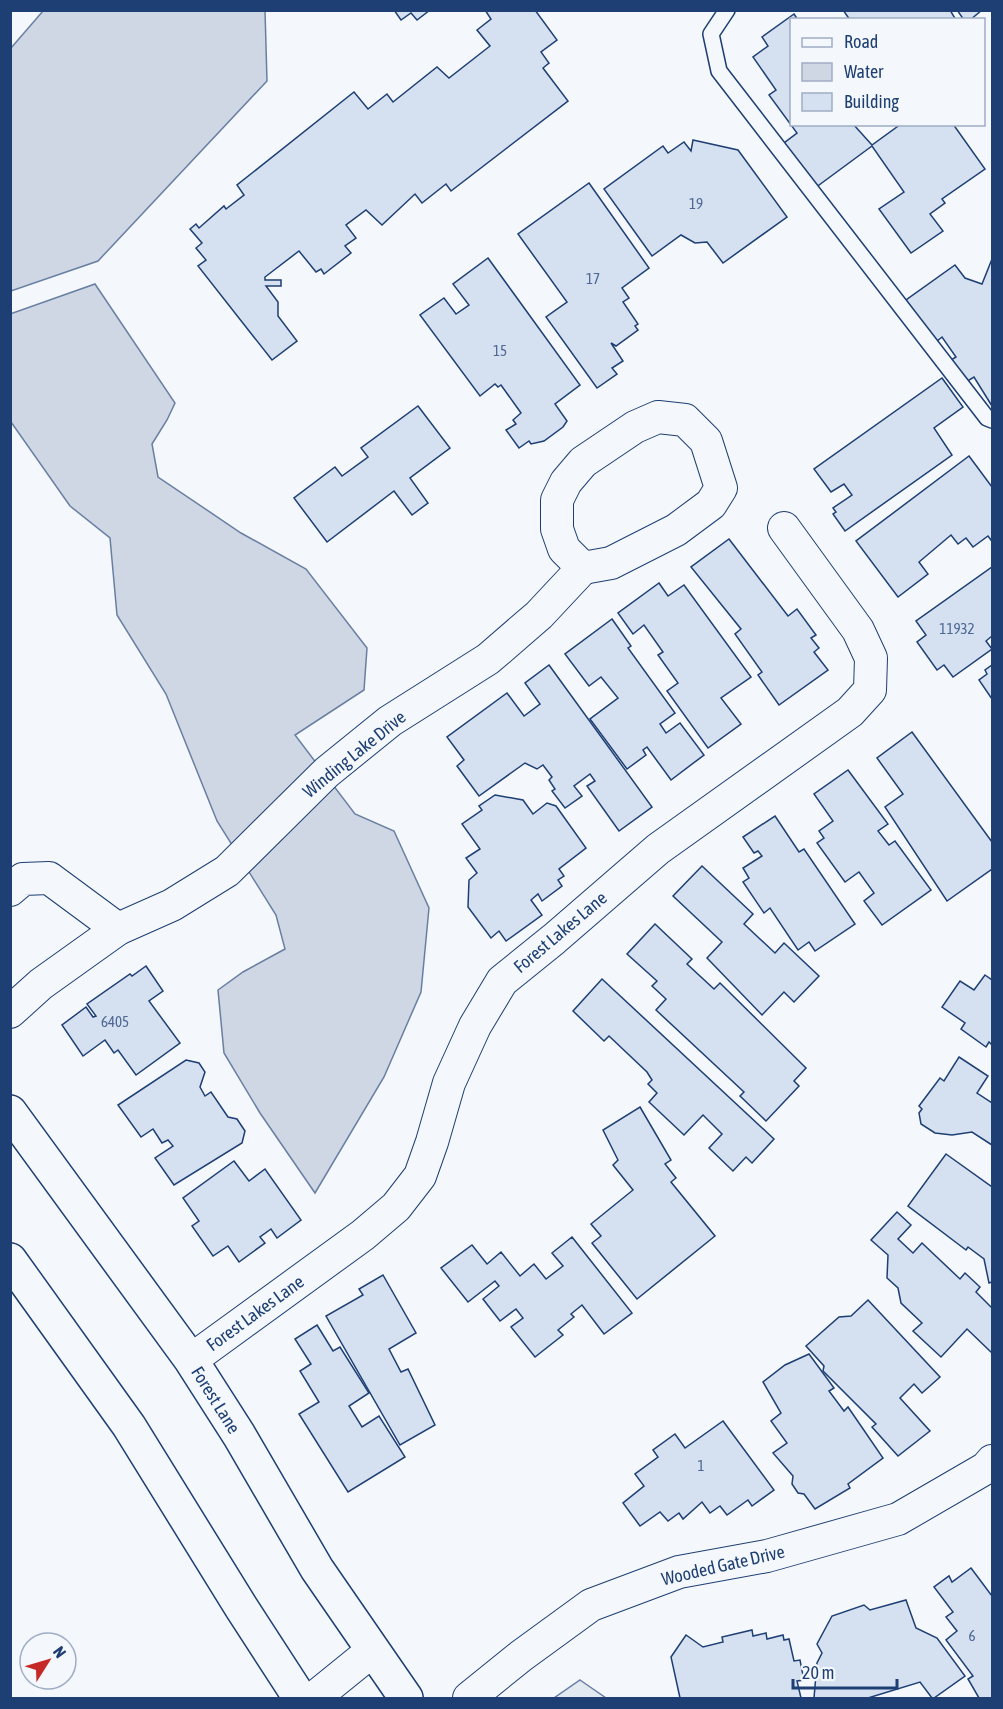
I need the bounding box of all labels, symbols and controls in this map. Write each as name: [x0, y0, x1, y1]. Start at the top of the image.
legend: [790, 18, 985, 126]
text: Road: [844, 31, 878, 52]
text: Water: [844, 61, 884, 82]
text: Building: [844, 91, 899, 112]
house number: 19: [689, 195, 703, 212]
house number: 17: [586, 270, 600, 287]
house number: 15: [493, 342, 507, 359]
house number: 11932: [939, 620, 975, 637]
street label: Winding Lake Drive: [298, 706, 410, 802]
street label: Forest Lakes Lane: [509, 887, 611, 977]
house number: 6405: [101, 1013, 129, 1030]
street label: Forest Lakes Lane: [202, 1271, 308, 1355]
street label: Forest Lane: [187, 1363, 245, 1437]
house number: 1: [697, 1457, 705, 1474]
street label: Wooded Gate Drive: [659, 1541, 787, 1589]
house number: 6: [968, 1627, 976, 1644]
north arrow: [18, 1631, 78, 1691]
text: N: [50, 1643, 70, 1661]
scale bar: [793, 1652, 896, 1690]
text: 20 m: [802, 1662, 834, 1683]

